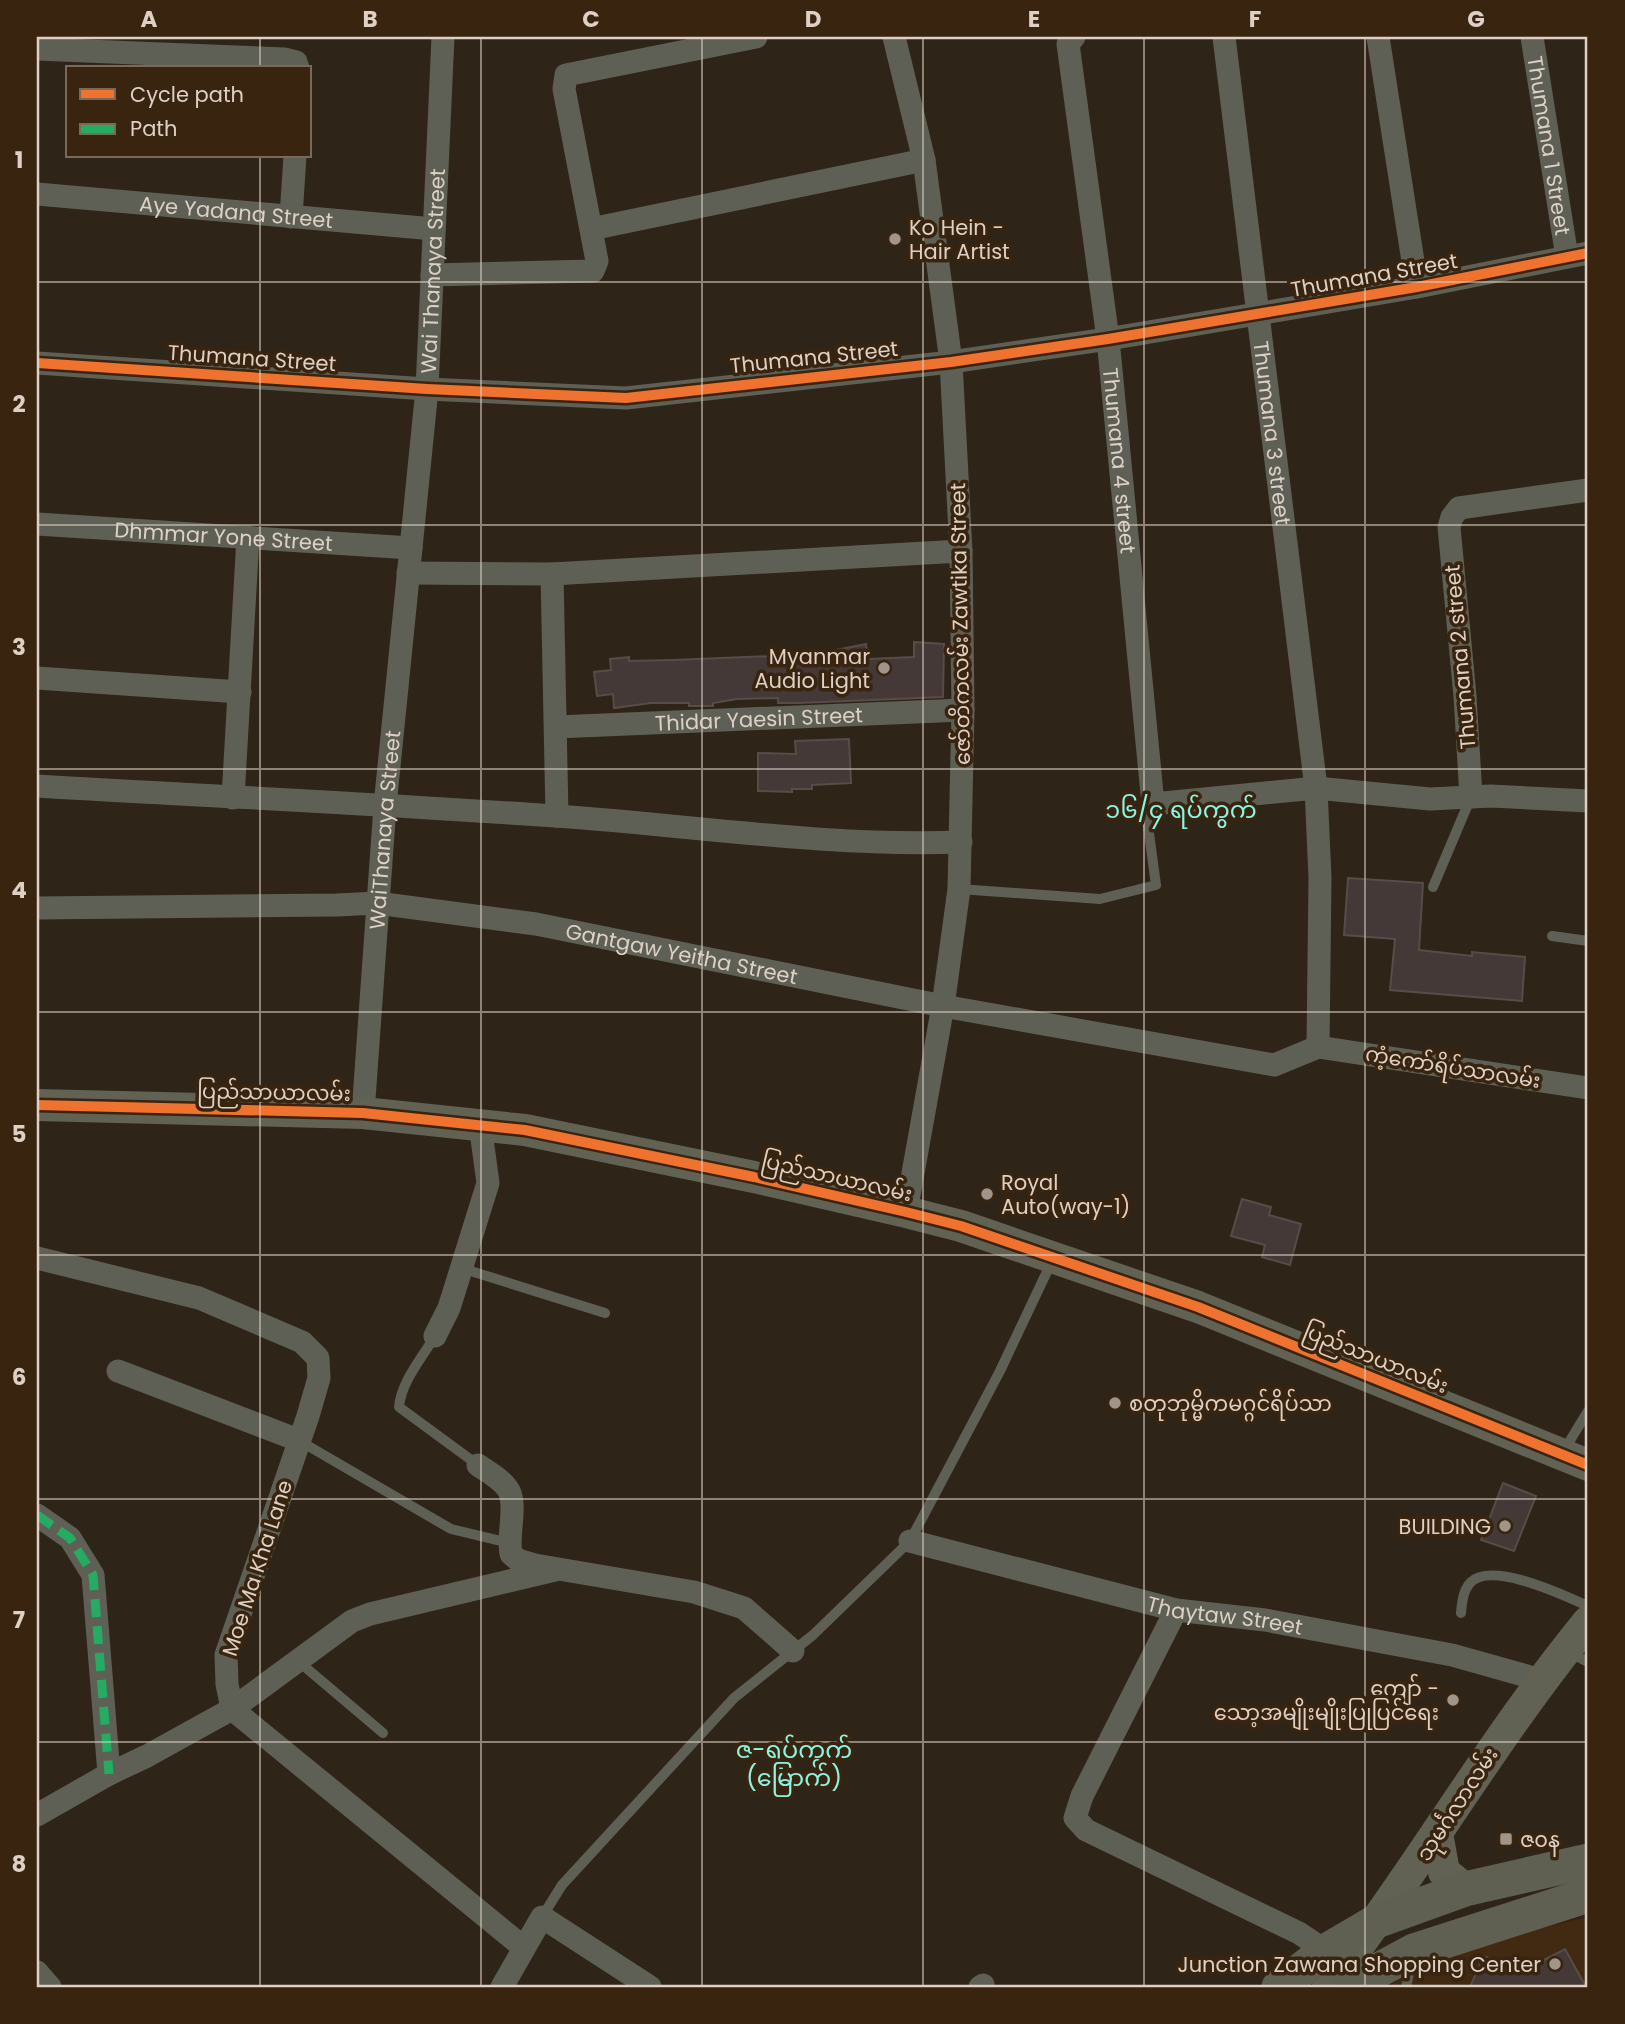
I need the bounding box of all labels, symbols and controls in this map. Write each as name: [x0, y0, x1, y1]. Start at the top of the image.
text: A: [141, 3, 158, 35]
text: B: [362, 3, 378, 35]
text: C: [582, 3, 600, 35]
text: D: [805, 3, 821, 35]
text: E: [1028, 3, 1040, 35]
text: F: [1249, 3, 1261, 35]
text: G: [1467, 3, 1485, 35]
street label: Thumana 1 Street: [1521, 54, 1578, 237]
legend: [66, 66, 312, 158]
text: Cycle path: [130, 80, 244, 109]
text: Path: [130, 114, 177, 143]
text: 1: [15, 144, 23, 176]
street label: Wai Thanaya Street: [413, 168, 452, 374]
street label: Aye Yadana Street: [138, 189, 334, 235]
place label: Ko Hein - Hair Artist: [909, 213, 1010, 266]
marker: Ko Hein - Hair Artist: [887, 231, 903, 247]
street label: Thumana Street: [1288, 246, 1460, 304]
street label: Thumana Street: [729, 334, 899, 380]
street label: Thumana Street: [167, 338, 337, 378]
street label: Thumana 3 street: [1247, 339, 1298, 527]
street label: Thumana 4 street: [1096, 366, 1143, 555]
text: 2: [12, 388, 26, 420]
street label: ဇော်တိကလမ်း Zawtika Street: [942, 483, 977, 766]
street label: Dhmmar Yone Street: [114, 515, 334, 557]
street label: Thumana 2 street: [1437, 564, 1483, 750]
text: 3: [12, 631, 26, 663]
place label: Myanmar Audio Light: [754, 642, 870, 695]
marker: Myanmar Audio Light: [876, 660, 892, 676]
street label: Thidar Yaesin Street: [654, 700, 863, 737]
street label: WaiThanaya Street: [362, 729, 407, 930]
district label: ၁၆/၄ ရပ်ကွက်: [1105, 793, 1257, 829]
text: 4: [11, 874, 27, 906]
street label: Gantgaw Yeitha Street: [563, 916, 800, 991]
street label: ကံ့ကော်ရိပ်သာလမ်း: [1363, 1038, 1543, 1098]
street label: ပြည်သာယာလမ်း: [197, 1075, 351, 1111]
text: 5: [12, 1118, 26, 1150]
street label: ပြည်သာယာလမ်း: [758, 1145, 915, 1211]
place label: Royal Auto(way-1): [1001, 1168, 1130, 1221]
marker: Royal Auto(way-1): [979, 1186, 995, 1202]
street label: ပြည်သာယာလမ်း: [1298, 1315, 1453, 1403]
text: 6: [12, 1361, 26, 1393]
place label: စတုဘုမ္မိကမဂ္ဂင်ရိပ်သာ: [1129, 1388, 1332, 1422]
marker: စတုဘုမ္မိကမဂ္ဂင်ရိပ်သာ: [1107, 1395, 1123, 1411]
street label: Moe Ma Kha Lane: [215, 1476, 299, 1660]
place label: BUILDING: [1399, 1512, 1491, 1541]
marker: BUILDING: [1497, 1518, 1513, 1534]
street label: Thaytaw Street: [1144, 1589, 1305, 1641]
text: 7: [13, 1604, 25, 1636]
place label: ကျော် - သော့အမျိုးမျိုးပြုပြင်ရေး: [1214, 1673, 1439, 1731]
marker: ကျော် - သော့အမျိုးမျိုးပြုပြင်ရေး: [1445, 1692, 1461, 1708]
district label: ဇ-ရပ်ကွက် (မြောက်): [736, 1733, 852, 1797]
street label: သုမင်္ဂလာလမ်း: [1409, 1741, 1507, 1868]
place label: ဇ၀န: [1520, 1825, 1560, 1857]
marker: ဇ၀န: [1498, 1831, 1514, 1847]
text: 8: [12, 1848, 26, 1880]
place label: Junction Zawana Shopping Center: [1178, 1950, 1541, 1979]
marker: Junction Zawana Shopping Center: [1547, 1956, 1563, 1972]

